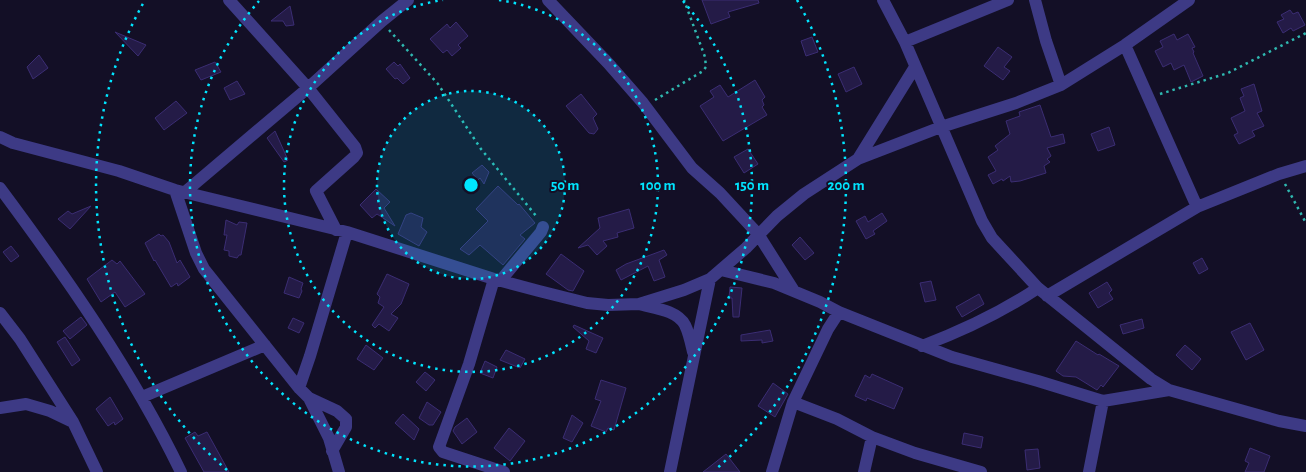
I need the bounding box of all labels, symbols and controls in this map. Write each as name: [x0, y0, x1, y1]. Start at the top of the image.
centre of rings: [462, 176, 480, 194]
text: 50 m: [551, 178, 579, 193]
text: 100 m: [640, 178, 676, 193]
text: 150 m: [735, 178, 769, 193]
text: 200 m: [827, 178, 865, 193]

